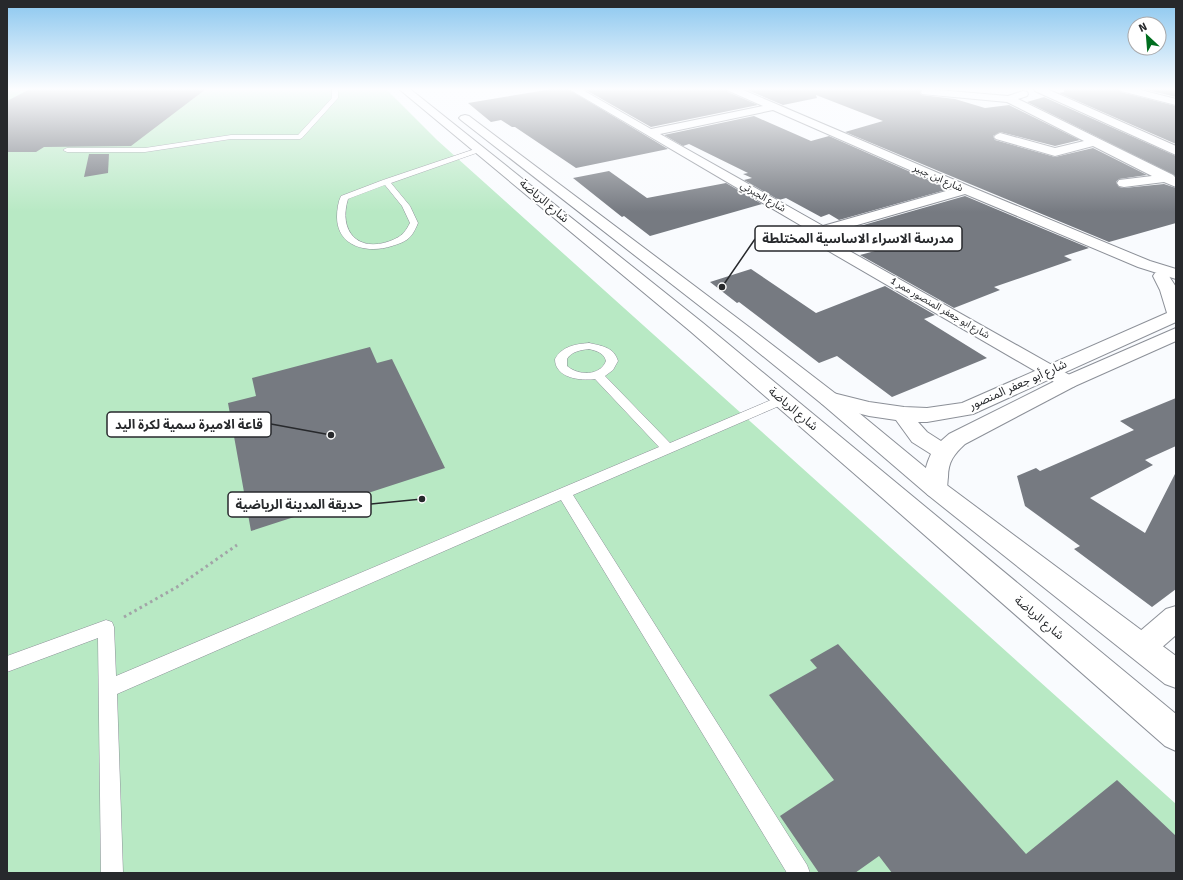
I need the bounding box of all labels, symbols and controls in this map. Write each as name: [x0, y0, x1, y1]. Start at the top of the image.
north arrow: [1127, 16, 1167, 56]
text: N: [1137, 20, 1149, 35]
street label: شارع ابن جبير: [910, 161, 965, 195]
street label: شارع الرياضة: [515, 176, 572, 227]
street label: شارع الجبرتي: [737, 179, 788, 216]
callout: مدرسة الاسراء الاساسية المختلطة: [755, 226, 962, 251]
text: مدرسة الاسراء الاساسية المختلطة: [762, 231, 954, 247]
street label: شارع ابو جعفر المنصور ممر 1: [888, 275, 992, 342]
street label: شارع أبو جعفر المنصور: [966, 356, 1070, 415]
street label: شارع الرياضة: [764, 384, 821, 435]
callout: قاعة الاميرة سمية لكرة اليد: [107, 412, 271, 437]
text: قاعة الاميرة سمية لكرة اليد: [115, 417, 263, 433]
callout: حديقة المدينة الرياضية: [228, 492, 371, 517]
text: حديقة المدينة الرياضية: [236, 497, 362, 513]
street label: شارع الرياضة: [1010, 593, 1067, 644]

